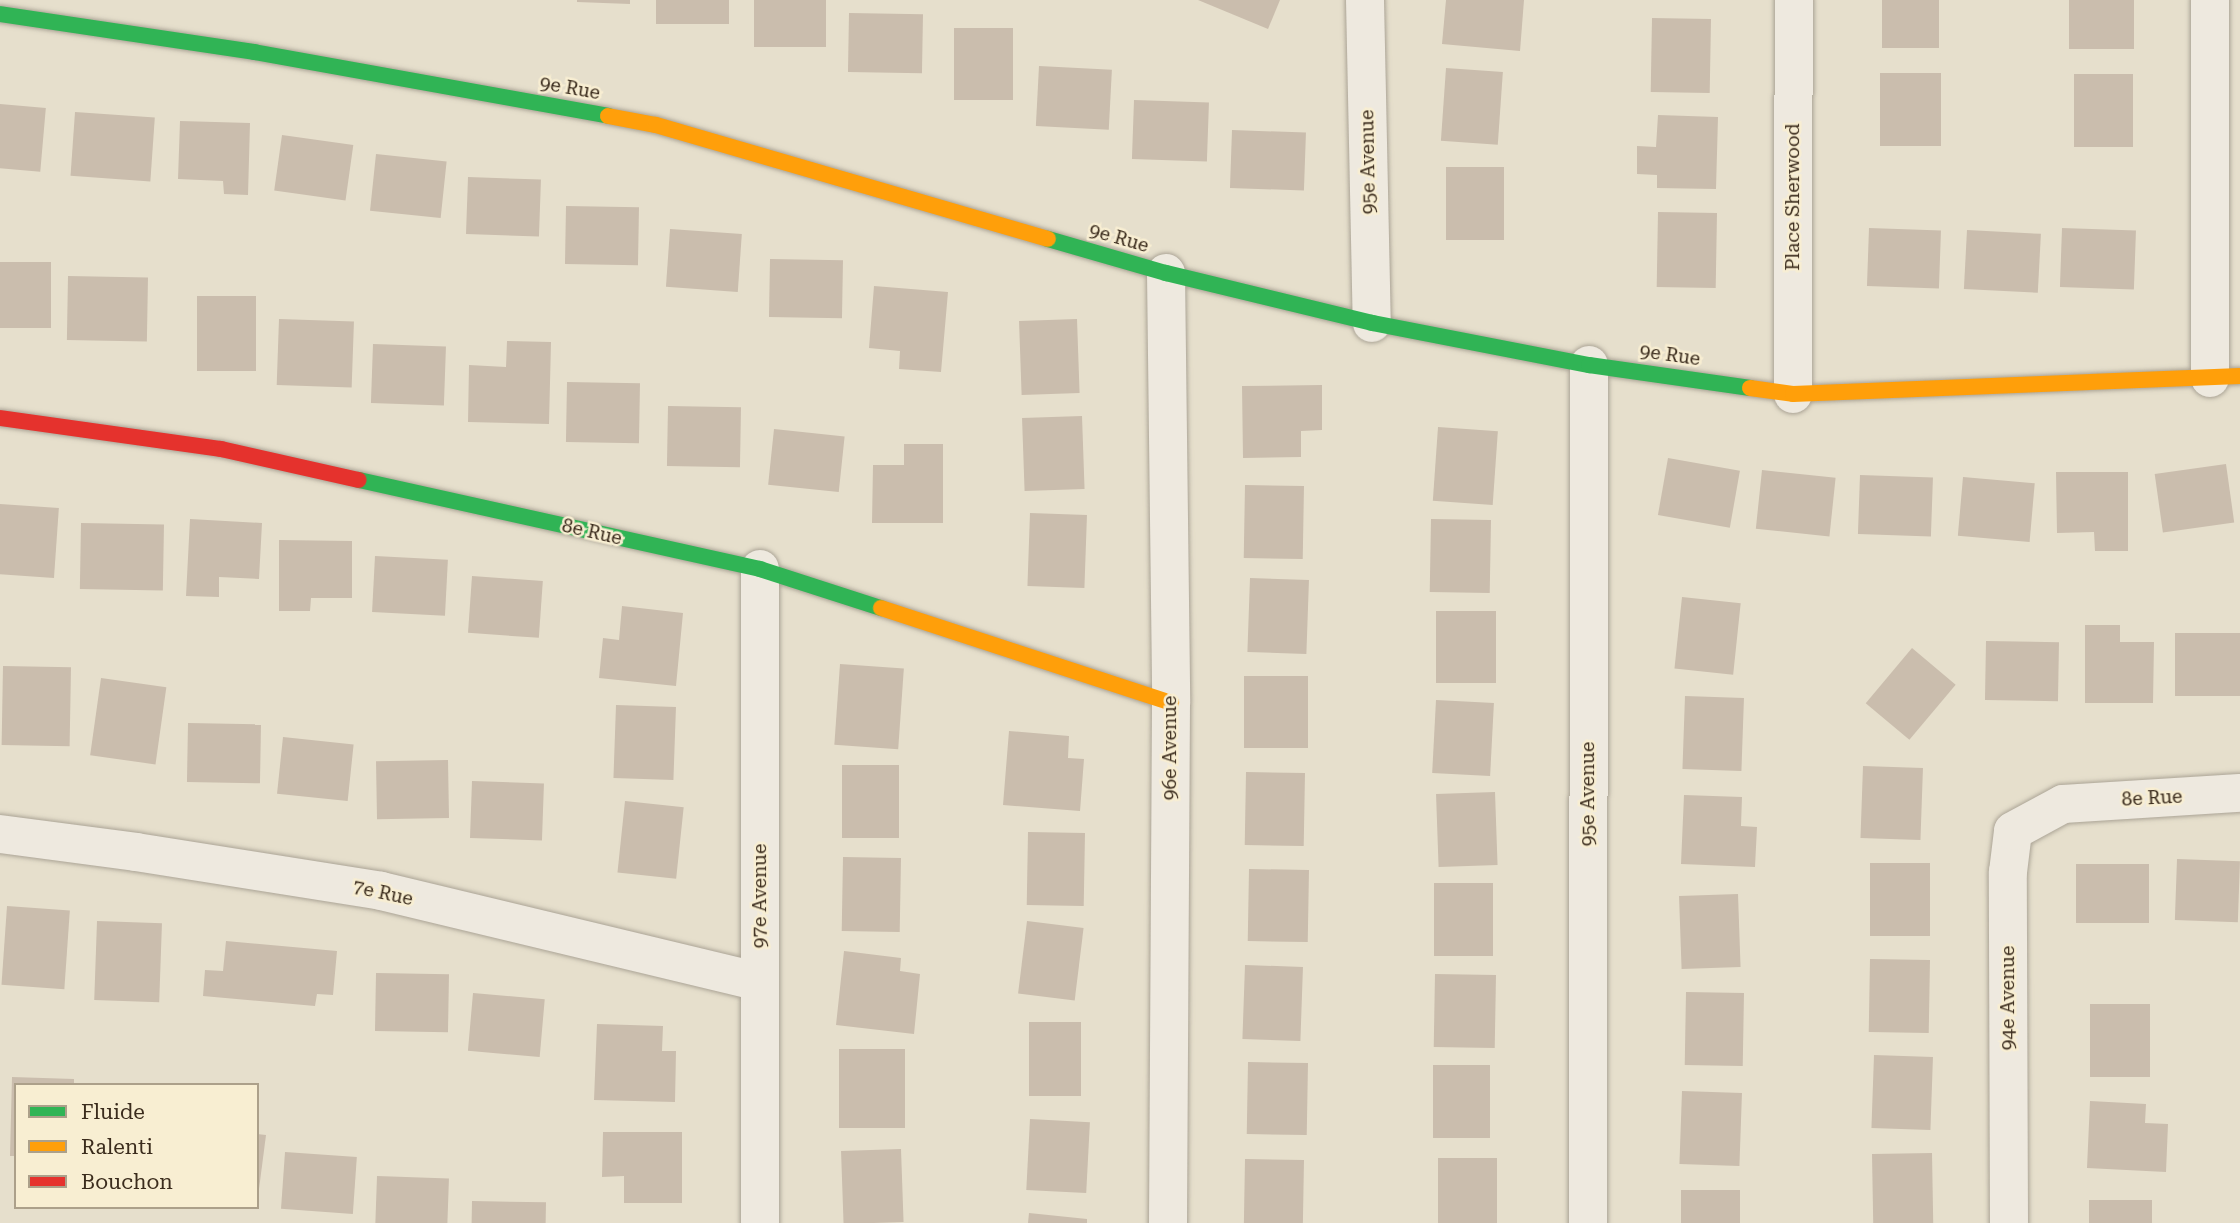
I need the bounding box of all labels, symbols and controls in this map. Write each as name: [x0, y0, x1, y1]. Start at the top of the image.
street label: 9e Rue: [538, 71, 602, 105]
street label: 95e Avenue: [1356, 109, 1380, 215]
street label: Place Sherwood: [1782, 123, 1804, 271]
street label: 9e Rue: [1087, 219, 1151, 257]
street label: 9e Rue: [1638, 339, 1702, 371]
street label: 8e Rue: [560, 514, 624, 550]
street label: 96e Avenue: [1159, 696, 1181, 800]
street label: 95e Avenue: [1577, 742, 1599, 846]
street label: 8e Rue: [2121, 785, 2183, 811]
street label: 97e Avenue: [749, 844, 771, 948]
street label: 7e Rue: [351, 876, 415, 910]
street label: 94e Avenue: [1997, 946, 2019, 1050]
legend: [14, 1083, 259, 1209]
text: Fluide: [81, 1100, 145, 1124]
text: Ralenti: [81, 1135, 153, 1159]
text: Bouchon: [81, 1170, 173, 1194]

